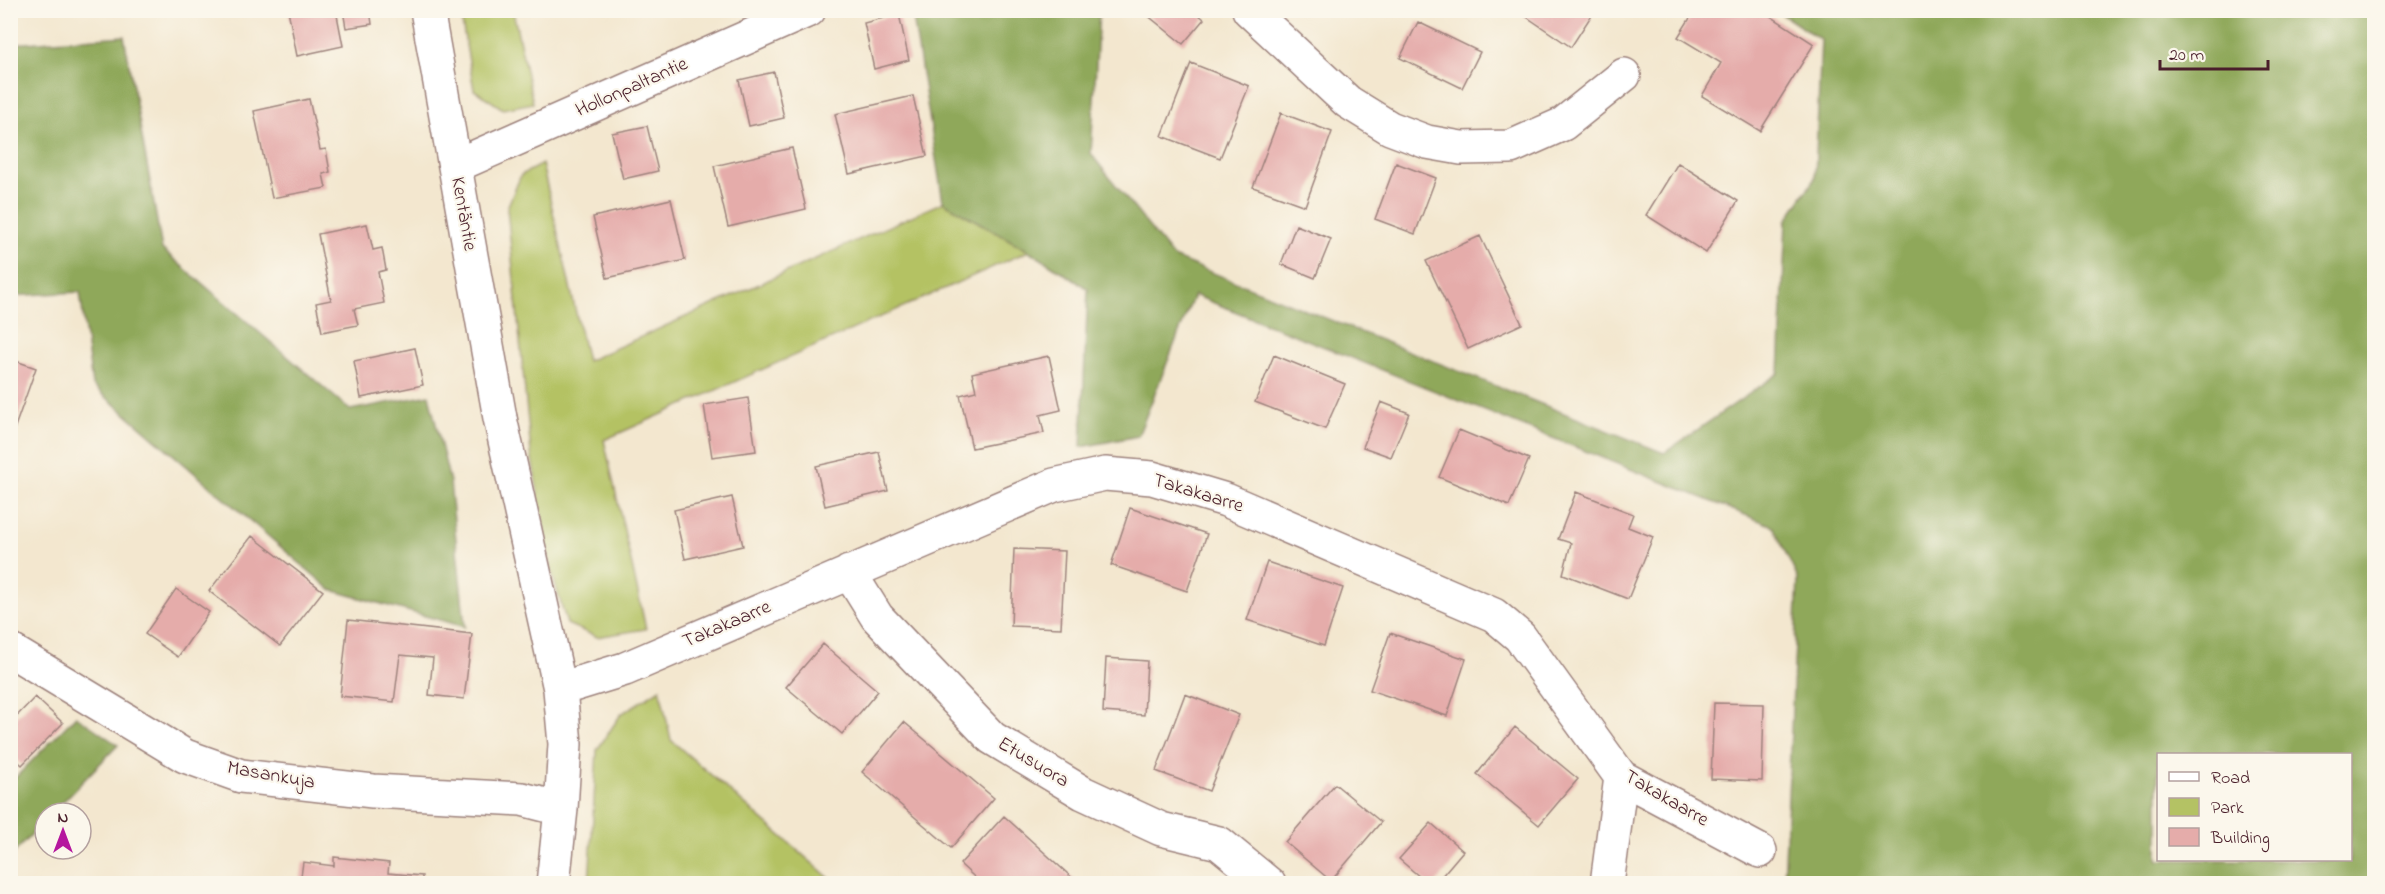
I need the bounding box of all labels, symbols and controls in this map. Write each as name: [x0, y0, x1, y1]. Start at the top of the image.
scale bar: [2160, 33, 2268, 71]
text: 20 m: [2169, 43, 2204, 69]
street label: Hollonpaltantie: [571, 50, 693, 126]
street label: Kentäntie: [442, 175, 484, 253]
street label: Takakaarre: [1149, 466, 1247, 522]
street label: Takakaarre: [678, 593, 776, 657]
street label: Etusuora: [992, 730, 1074, 796]
legend: [2157, 753, 2352, 861]
street label: Masankuja: [225, 754, 317, 798]
street label: Takakaarre: [1618, 763, 1714, 835]
text: Road: [2211, 766, 2250, 792]
text: Park: [2211, 796, 2244, 822]
north arrow: [33, 801, 93, 861]
text: N: [58, 806, 69, 830]
text: Building: [2210, 826, 2270, 853]

